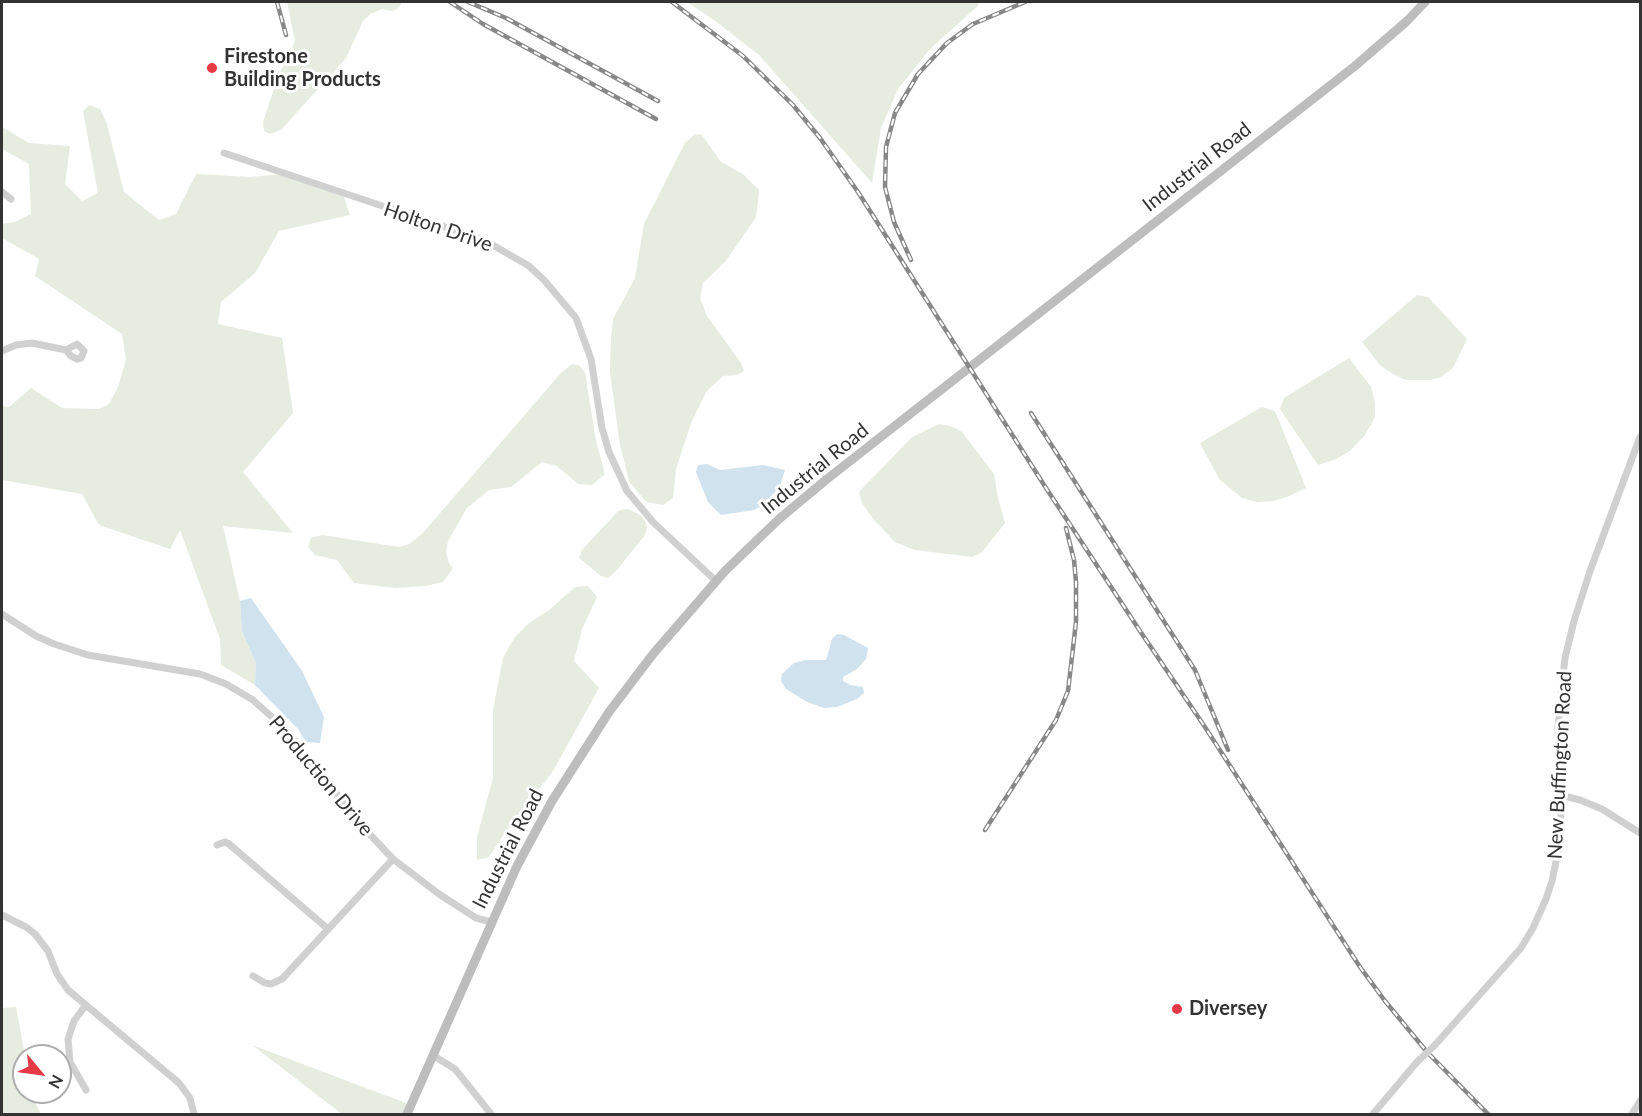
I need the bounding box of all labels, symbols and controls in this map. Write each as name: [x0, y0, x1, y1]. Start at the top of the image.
place label: Firestone Building Products: [224, 45, 381, 92]
marker: Firestone Building Products: [205, 61, 219, 75]
street label: Industrial Road: [1138, 117, 1256, 217]
street label: Holton Drive: [380, 197, 496, 257]
street label: Industrial Road: [757, 418, 873, 520]
street label: New Buffington Road: [1543, 670, 1577, 860]
street label: Production Drive: [264, 711, 378, 841]
street label: Industrial Road: [468, 785, 548, 913]
place label: Diversey: [1189, 997, 1267, 1021]
marker: Diversey: [1170, 1002, 1184, 1016]
north arrow: [12, 1044, 72, 1104]
text: N: [45, 1072, 68, 1092]

